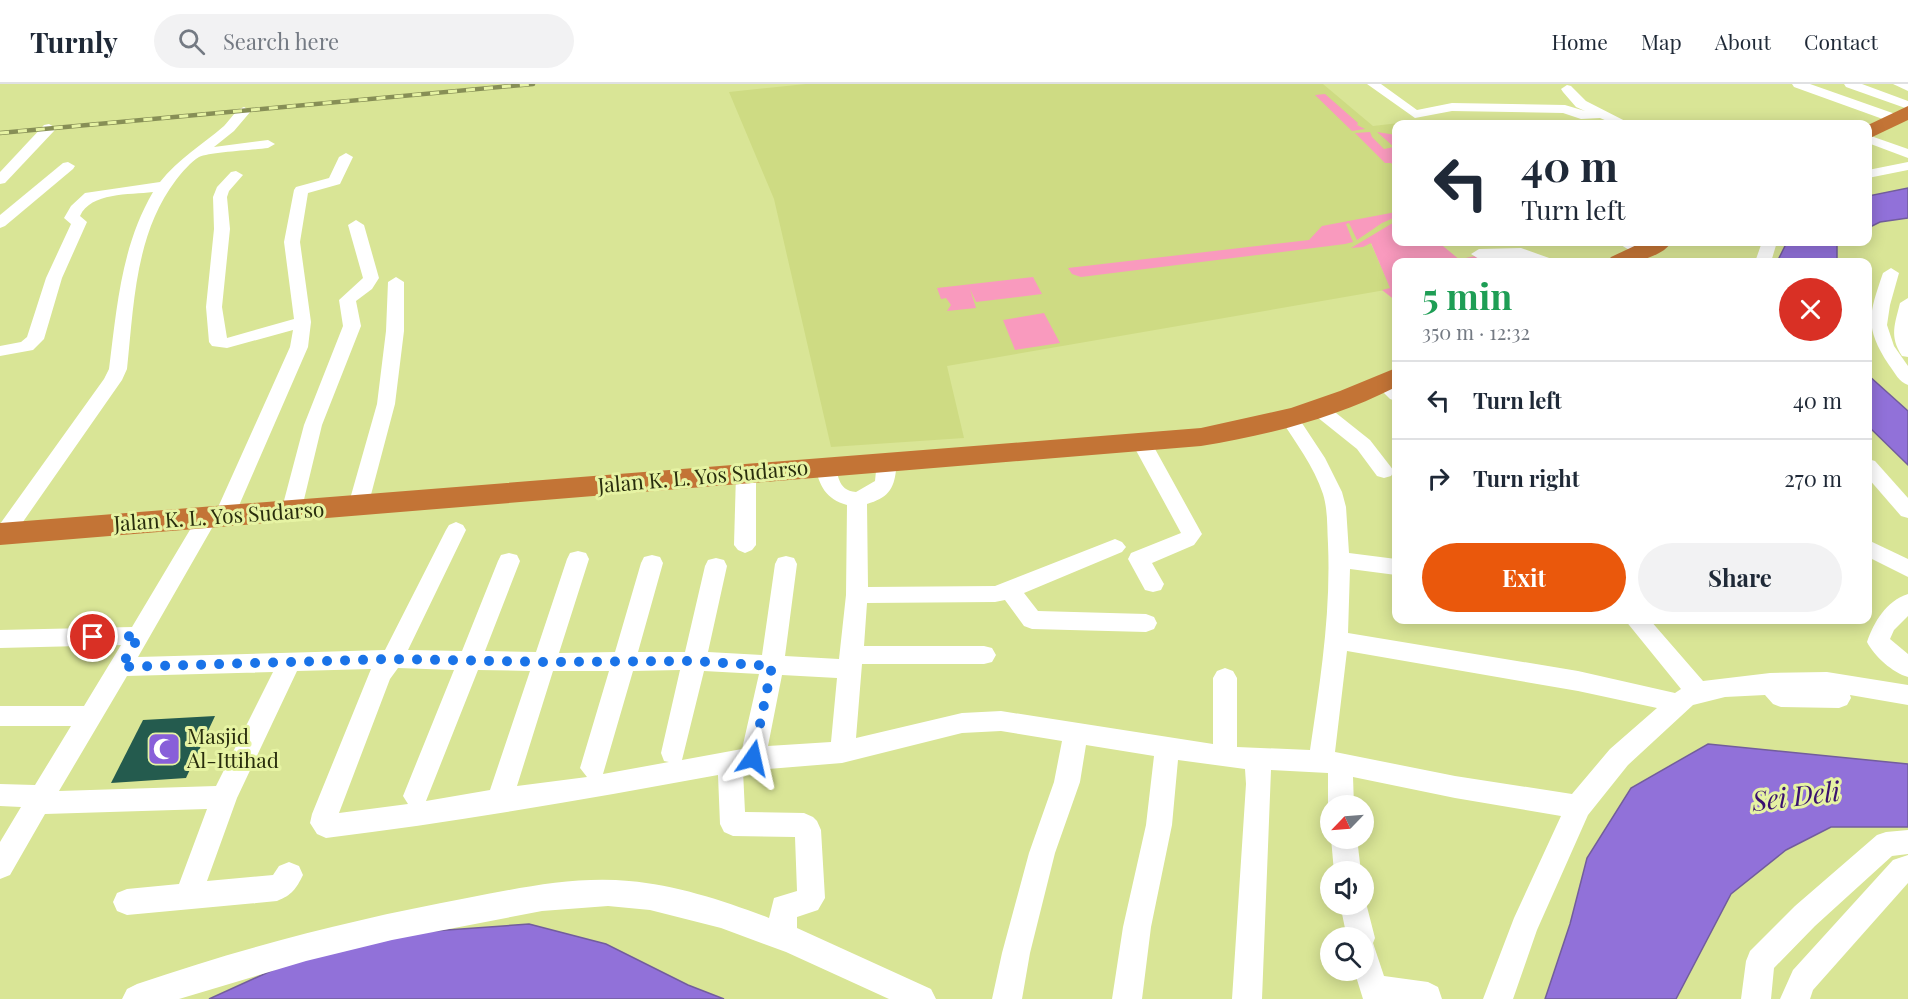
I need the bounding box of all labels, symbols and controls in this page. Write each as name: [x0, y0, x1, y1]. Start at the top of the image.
search box: [154, 14, 574, 68]
text: Turnly: [30, 23, 118, 60]
icon: search: [175, 25, 208, 58]
text: Search here: [223, 26, 339, 56]
text: Home: [1552, 27, 1608, 55]
text: Map: [1641, 27, 1682, 55]
text: About: [1715, 27, 1771, 55]
text: Contact: [1804, 27, 1878, 55]
text: 40 m: [1521, 137, 1618, 193]
icon: left: [1422, 144, 1500, 222]
text: Turn left: [1521, 191, 1625, 227]
text: 5 min: [1422, 271, 1512, 319]
button: close: [1779, 278, 1842, 341]
text: 350 m · 12:32: [1422, 318, 1530, 345]
icon: left: [1422, 384, 1455, 417]
text: Turn left: [1473, 385, 1562, 415]
text: 40 m: [1793, 385, 1842, 415]
street label: Jalan K. L. Yos Sudarso: [595, 452, 809, 498]
icon: right: [1422, 462, 1455, 495]
text: Turn right: [1473, 463, 1579, 493]
text: 270 m: [1784, 463, 1842, 493]
street label: Jalan K. L. Yos Sudarso: [112, 494, 325, 536]
button: Exit: [1422, 543, 1626, 612]
button: Share: [1638, 543, 1842, 612]
pin: [67, 611, 118, 662]
icon: arrive: [76, 620, 109, 653]
place label: Masjid Al-Ittihad: [186, 721, 279, 773]
position arrow: [721, 726, 785, 790]
mosque icon: Masjid Al-Ittihad: [146, 731, 182, 767]
water label: Sei Deli: [1749, 772, 1843, 818]
north arrow: [1320, 795, 1374, 849]
map controls: [1320, 795, 1374, 981]
button: sound: [1320, 861, 1374, 915]
button: search: [1320, 927, 1374, 981]

